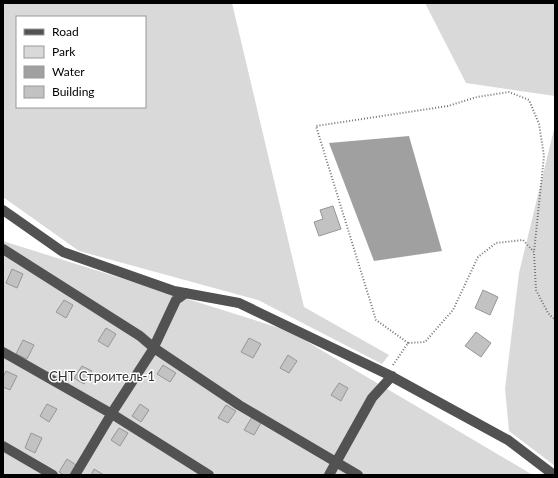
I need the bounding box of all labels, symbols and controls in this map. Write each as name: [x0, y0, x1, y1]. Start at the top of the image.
legend: [16, 16, 146, 108]
text: Road: [52, 24, 79, 39]
text: Park: [52, 44, 76, 59]
text: Water: [52, 64, 85, 79]
text: Building: [52, 84, 95, 99]
park label: СНТ Строитель-1: [49, 368, 155, 384]

